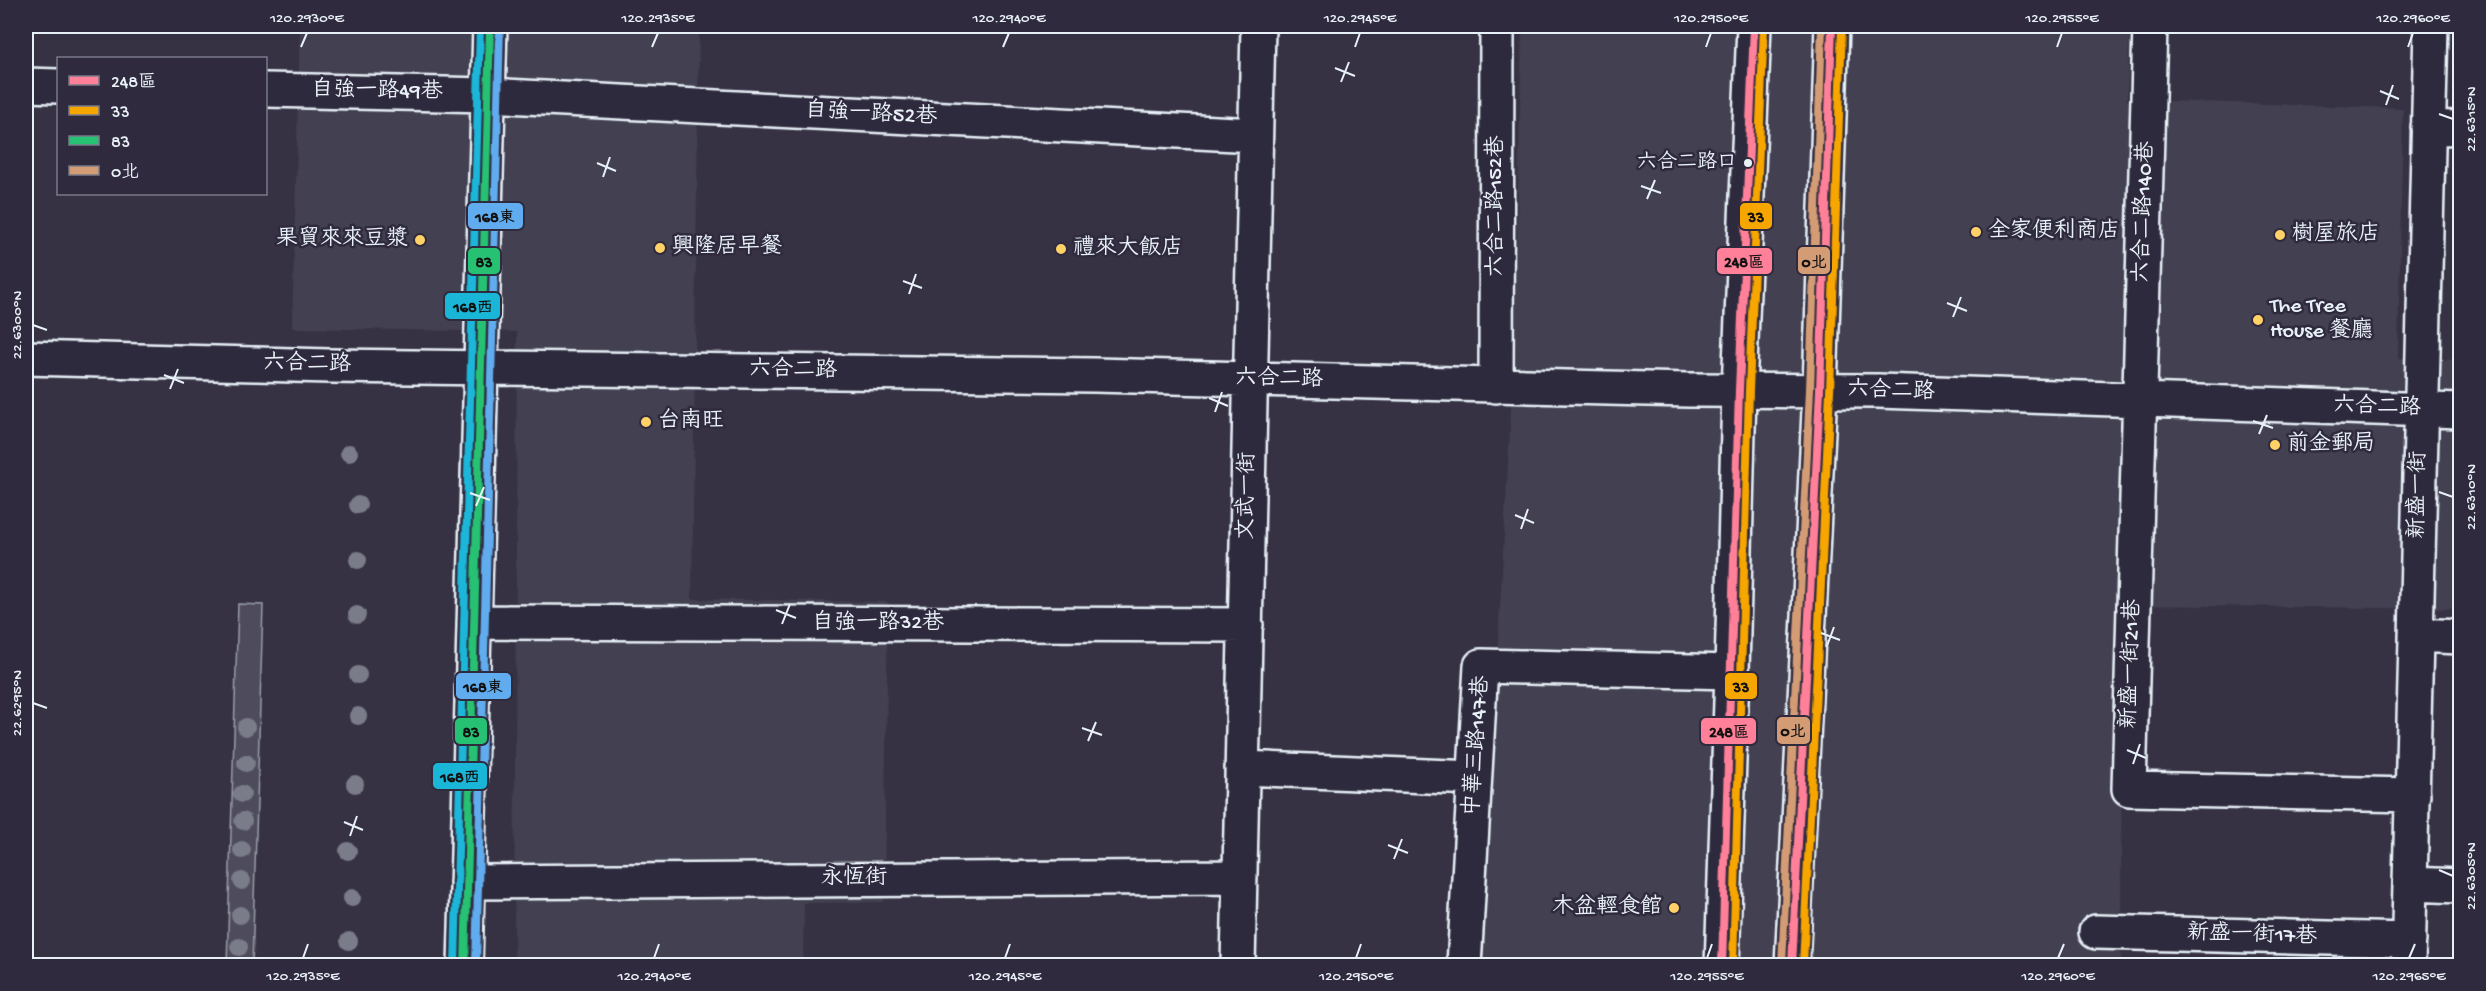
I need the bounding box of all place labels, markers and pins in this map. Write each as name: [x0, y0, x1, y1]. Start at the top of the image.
place label: 六合二路口: [1637, 150, 1737, 175]
marker: 六合二路口: [1742, 157, 1754, 169]
place label: 全家便利商店: [1988, 217, 2120, 245]
place label: 樹屋旅店: [2292, 221, 2380, 248]
place label: 果貿來來豆漿: [276, 225, 408, 253]
marker: 全家便利商店: [1969, 225, 1983, 239]
marker: 樹屋旅店: [2273, 228, 2287, 242]
marker: 果貿來來豆漿: [413, 233, 427, 247]
place label: 興隆居早餐: [672, 233, 782, 261]
place label: 禮來大飯店: [1073, 234, 1183, 262]
marker: 興隆居早餐: [653, 241, 667, 255]
marker: 禮來大飯店: [1054, 242, 1068, 256]
place label: The Tree House 餐廳: [2268, 294, 2373, 345]
marker: The Tree House 餐廳: [2251, 313, 2265, 327]
place label: 台南旺: [658, 407, 724, 435]
marker: 台南旺: [639, 415, 653, 429]
place label: 前金郵局: [2287, 430, 2375, 458]
marker: 前金郵局: [2268, 438, 2282, 452]
place label: 木盆輕食館: [1552, 893, 1662, 921]
marker: 木盆輕食館: [1667, 901, 1681, 915]

